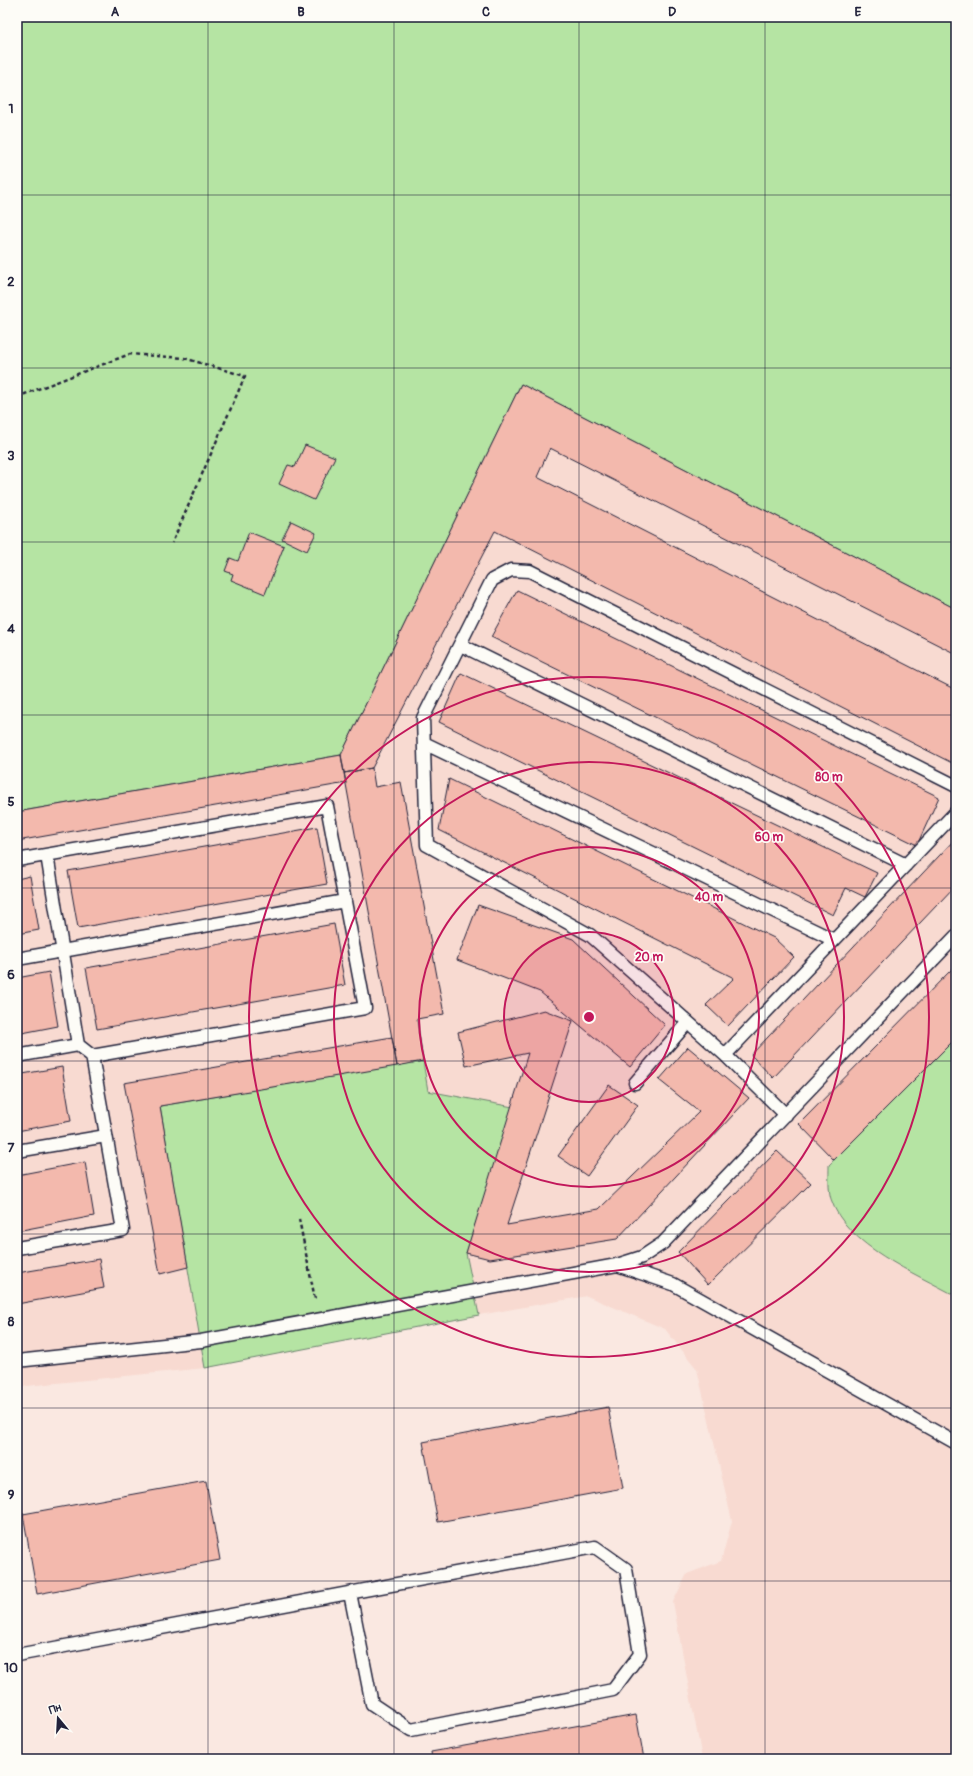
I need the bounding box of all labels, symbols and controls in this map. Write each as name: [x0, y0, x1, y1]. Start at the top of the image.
text: A: [111, 4, 120, 20]
text: B: [297, 4, 305, 20]
text: C: [482, 4, 490, 20]
text: D: [668, 4, 676, 20]
text: E: [855, 4, 862, 20]
text: 1: [8, 101, 14, 117]
text: 2: [7, 274, 15, 290]
text: 3: [7, 448, 15, 464]
text: 4: [7, 621, 15, 637]
text: 80 m: [815, 770, 843, 785]
text: 5: [7, 794, 15, 810]
text: 60 m: [755, 830, 784, 845]
text: 40 m: [694, 890, 724, 905]
text: 20 m: [635, 950, 663, 965]
text: 6: [7, 967, 15, 983]
centre of rings: [582, 1010, 596, 1024]
text: 7: [8, 1140, 15, 1156]
text: 8: [8, 1314, 15, 1330]
text: 9: [8, 1487, 15, 1503]
text: 10: [4, 1660, 18, 1676]
north arrow: [38, 1698, 78, 1738]
text: Пн: [47, 1701, 63, 1717]

